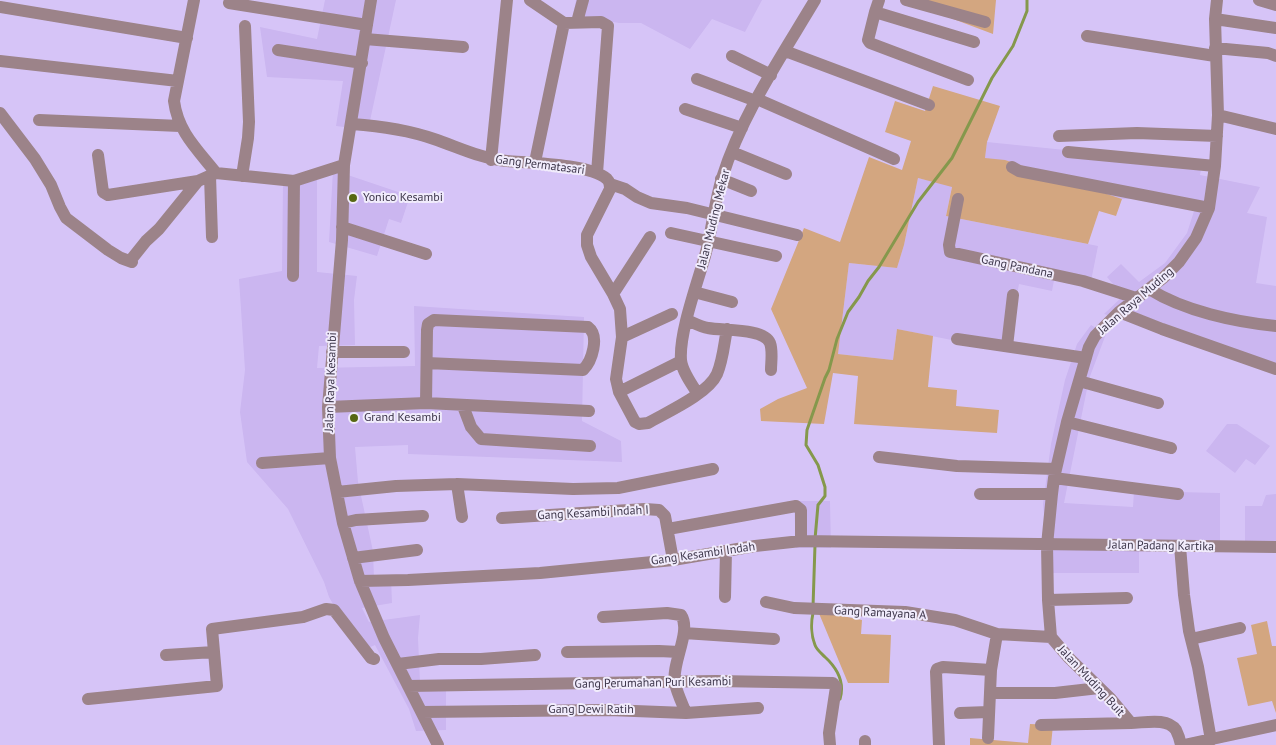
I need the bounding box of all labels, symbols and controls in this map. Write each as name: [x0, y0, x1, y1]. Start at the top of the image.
street label: Gang Permatasari: [494, 152, 586, 178]
street label: Jalan Muding Mekar: [695, 168, 733, 270]
place label: Yonico Kesambi: [363, 191, 443, 205]
marker: Yonico Kesambi: [347, 192, 359, 204]
street label: Gang Pandana: [980, 252, 1054, 282]
street label: Jalan Raya Muding: [1095, 264, 1177, 338]
street label: Jalan Raya Kesambi: [322, 332, 340, 432]
place label: Grand Kesambi: [364, 411, 441, 425]
marker: Grand Kesambi: [348, 412, 360, 424]
street label: Gang Kesambi Indah I: [537, 503, 649, 523]
street label: Jalan Padang Kartika: [1108, 538, 1214, 554]
street label: Gang Kesambi Indah: [650, 540, 756, 568]
street label: Gang Ramayana A: [833, 603, 927, 623]
street label: Jalan Muding Buit: [1055, 643, 1127, 719]
street label: Gang Perumahan Puri Kesambi: [574, 674, 732, 692]
street label: Gang Dewi Ratih: [548, 703, 634, 717]

